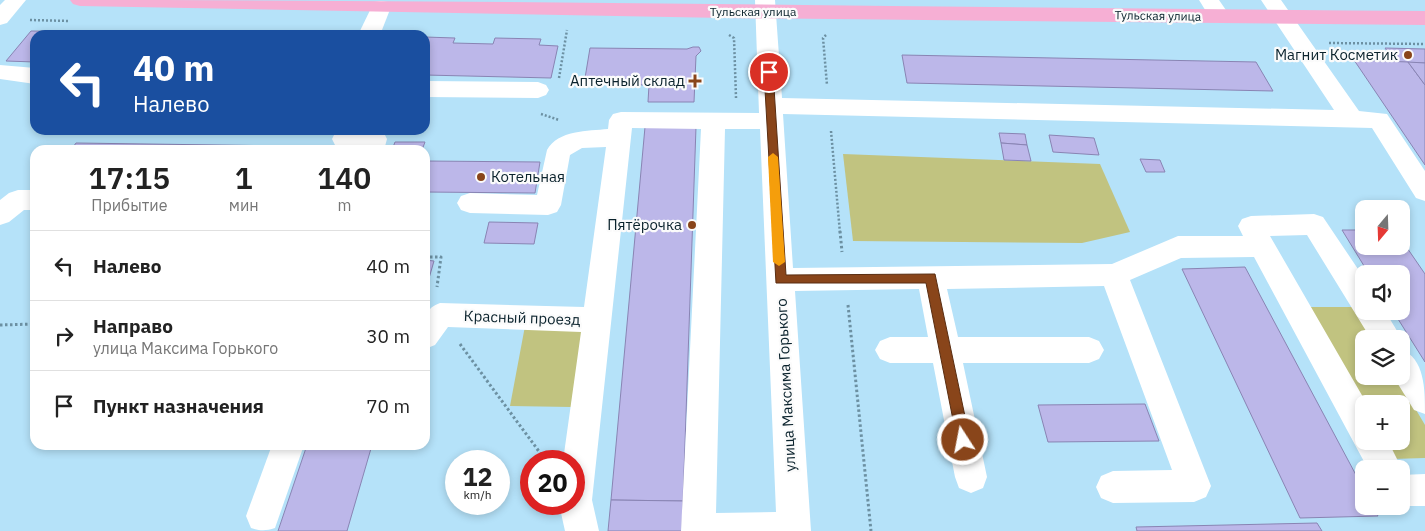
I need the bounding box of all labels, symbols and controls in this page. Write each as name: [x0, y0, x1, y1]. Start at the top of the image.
street label: Тульская улица: [710, 4, 797, 19]
street label: Тульская улица: [1115, 7, 1202, 24]
text: 40 m: [133, 45, 215, 91]
place label: Магнит Косметик: [1275, 45, 1398, 64]
marker: Магнит Косметик: [1402, 49, 1414, 61]
icon: left: [50, 50, 115, 115]
pin: [748, 51, 790, 93]
icon: arrive: [755, 58, 783, 86]
place label: Аптечный склад: [570, 71, 685, 90]
marker: Аптечный склад: [689, 75, 701, 87]
text: Налево: [133, 89, 210, 118]
text: 17:15: [89, 158, 170, 197]
text: 1: [235, 158, 253, 197]
text: 140: [317, 158, 371, 197]
place label: Котельная: [491, 167, 565, 186]
marker: Котельная: [475, 171, 487, 183]
text: Прибытие: [91, 195, 167, 215]
text: мин: [229, 195, 259, 215]
text: m: [337, 195, 351, 215]
north arrow: [1355, 200, 1410, 255]
map controls: [1355, 200, 1410, 515]
place label: Пятёрочка: [607, 215, 682, 234]
marker: Пятёрочка: [686, 219, 698, 231]
icon: left: [50, 252, 78, 280]
text: Налево: [93, 254, 162, 278]
text: 40 m: [366, 254, 410, 278]
button: sound: [1355, 265, 1410, 320]
street label: улица Максима Горького: [771, 298, 800, 472]
street label: Красный проезд: [463, 306, 581, 329]
text: Направо: [93, 314, 173, 338]
icon: right: [50, 322, 78, 350]
text: 30 m: [366, 324, 410, 348]
button: layers: [1355, 330, 1410, 385]
text: улица Максима Горького: [93, 338, 278, 358]
icon: arrive: [50, 392, 78, 420]
text: Пункт назначения: [93, 394, 264, 418]
text: 70 m: [366, 394, 410, 418]
button: +: [1355, 395, 1410, 450]
position arrow: [936, 413, 988, 465]
speed limit sign: 20: [520, 450, 585, 515]
text: 12: [462, 460, 493, 493]
button: −: [1355, 460, 1410, 515]
text: km/h: [463, 487, 492, 502]

